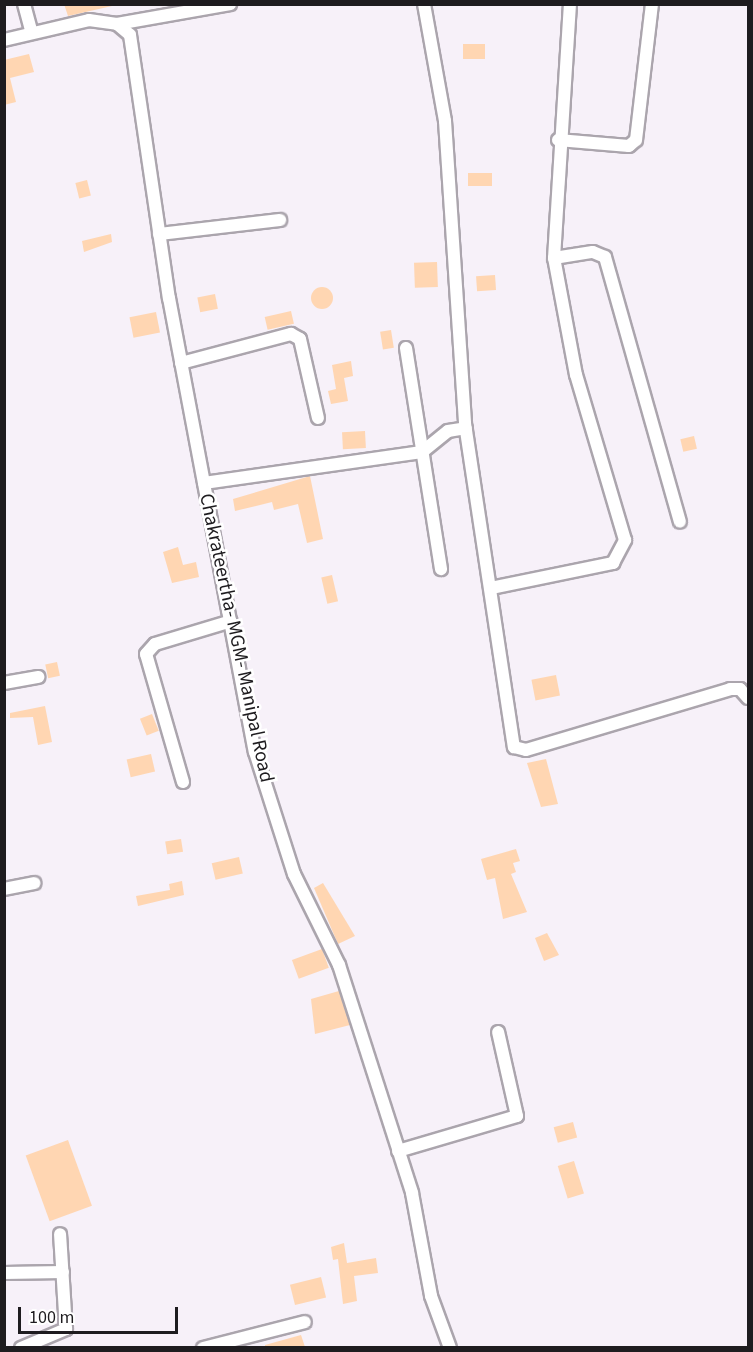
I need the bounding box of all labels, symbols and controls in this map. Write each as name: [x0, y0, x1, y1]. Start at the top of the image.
street label: Chakrateertha- MGM- Manipal Road: [194, 491, 278, 785]
scale bar: [21, 1295, 182, 1333]
text: 100 m: [29, 1305, 74, 1330]

